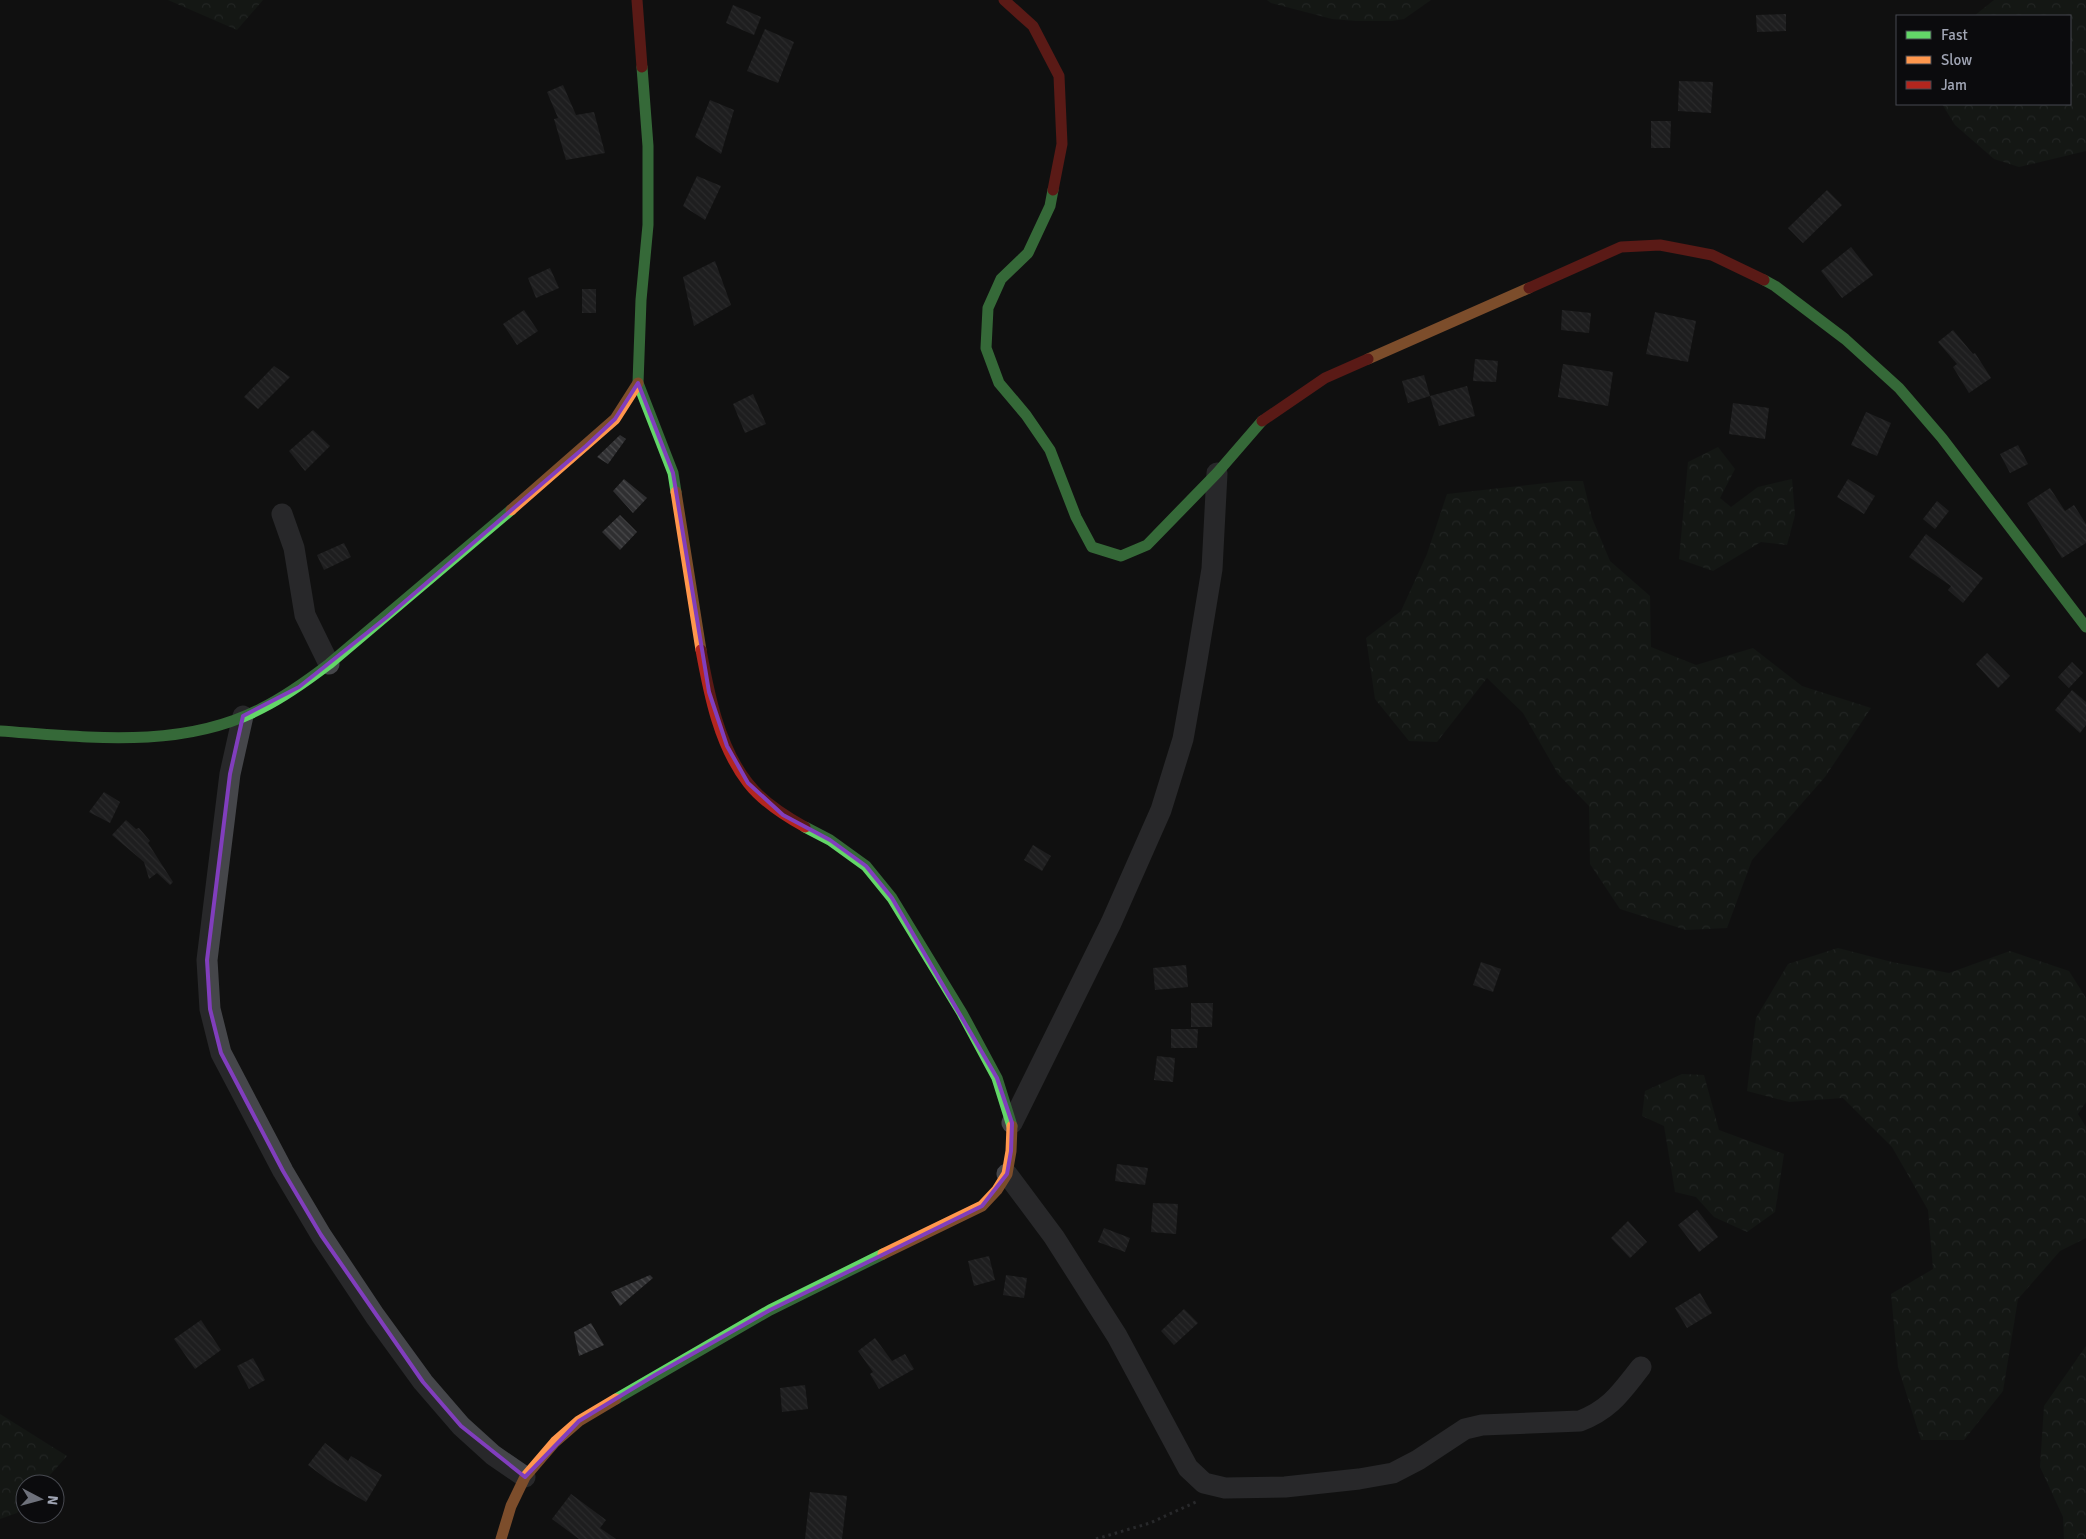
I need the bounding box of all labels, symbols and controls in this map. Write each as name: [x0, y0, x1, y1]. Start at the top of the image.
legend: [1896, 15, 2071, 105]
text: Fast: [1941, 26, 1968, 44]
text: Slow: [1941, 51, 1972, 69]
text: Jam: [1941, 76, 1967, 94]
north arrow: [15, 1474, 65, 1524]
text: N: [43, 1495, 61, 1506]

